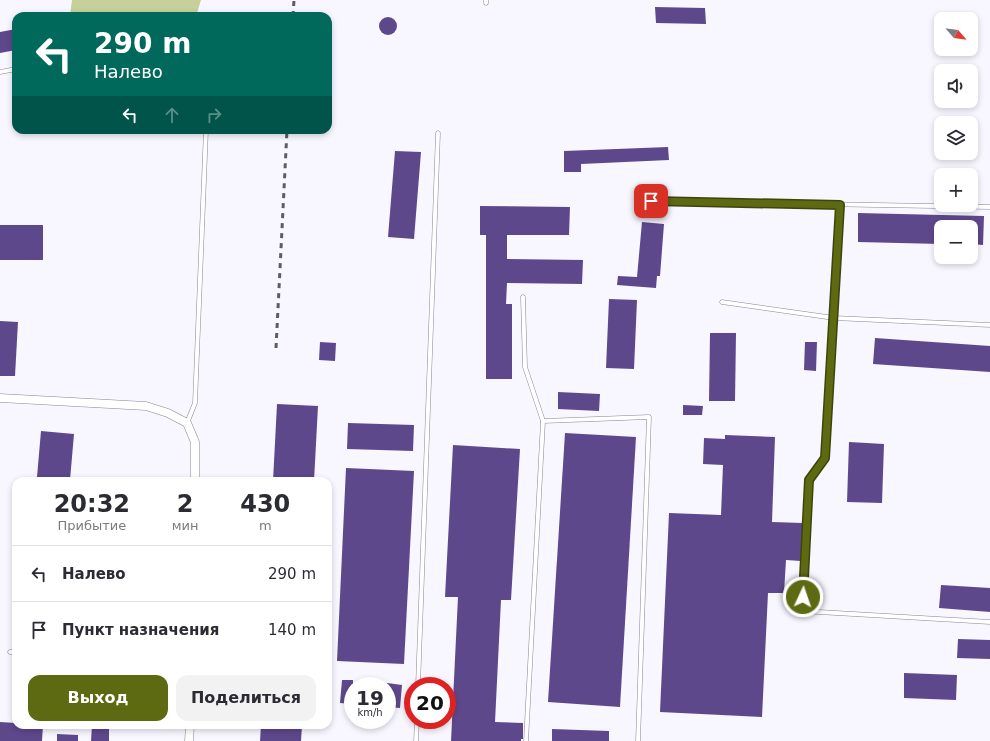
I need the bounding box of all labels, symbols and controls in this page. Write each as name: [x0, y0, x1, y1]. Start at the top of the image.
north arrow: [934, 12, 978, 56]
map controls: [934, 12, 978, 264]
text: 290 m: [94, 27, 191, 60]
icon: left: [28, 28, 80, 80]
text: Налево: [94, 61, 163, 82]
button: sound: [934, 64, 978, 108]
icon: left: [119, 104, 141, 126]
icon: ahead: [161, 104, 183, 126]
icon: right: [203, 104, 225, 126]
button: layers: [934, 116, 978, 160]
button: +: [934, 168, 978, 212]
pin: [634, 184, 668, 218]
icon: arrive: [640, 190, 662, 212]
button: −: [934, 220, 978, 264]
text: 20:32: [54, 490, 130, 518]
text: 2: [177, 490, 193, 518]
text: 430: [240, 490, 290, 518]
text: Прибытие: [57, 518, 126, 533]
text: мин: [172, 518, 199, 533]
text: m: [259, 518, 272, 533]
icon: left: [28, 563, 50, 585]
text: Налево: [62, 565, 126, 583]
text: 290 m: [268, 565, 316, 583]
position arrow: [782, 576, 824, 618]
icon: arrive: [28, 619, 50, 641]
text: Пункт назначения: [62, 621, 219, 639]
text: 140 m: [268, 621, 316, 639]
button: Выход: [28, 675, 168, 721]
button: Поделиться: [176, 675, 316, 721]
speed limit sign: 20: [404, 677, 456, 729]
text: 19: [356, 686, 384, 710]
text: km/h: [357, 707, 383, 718]

